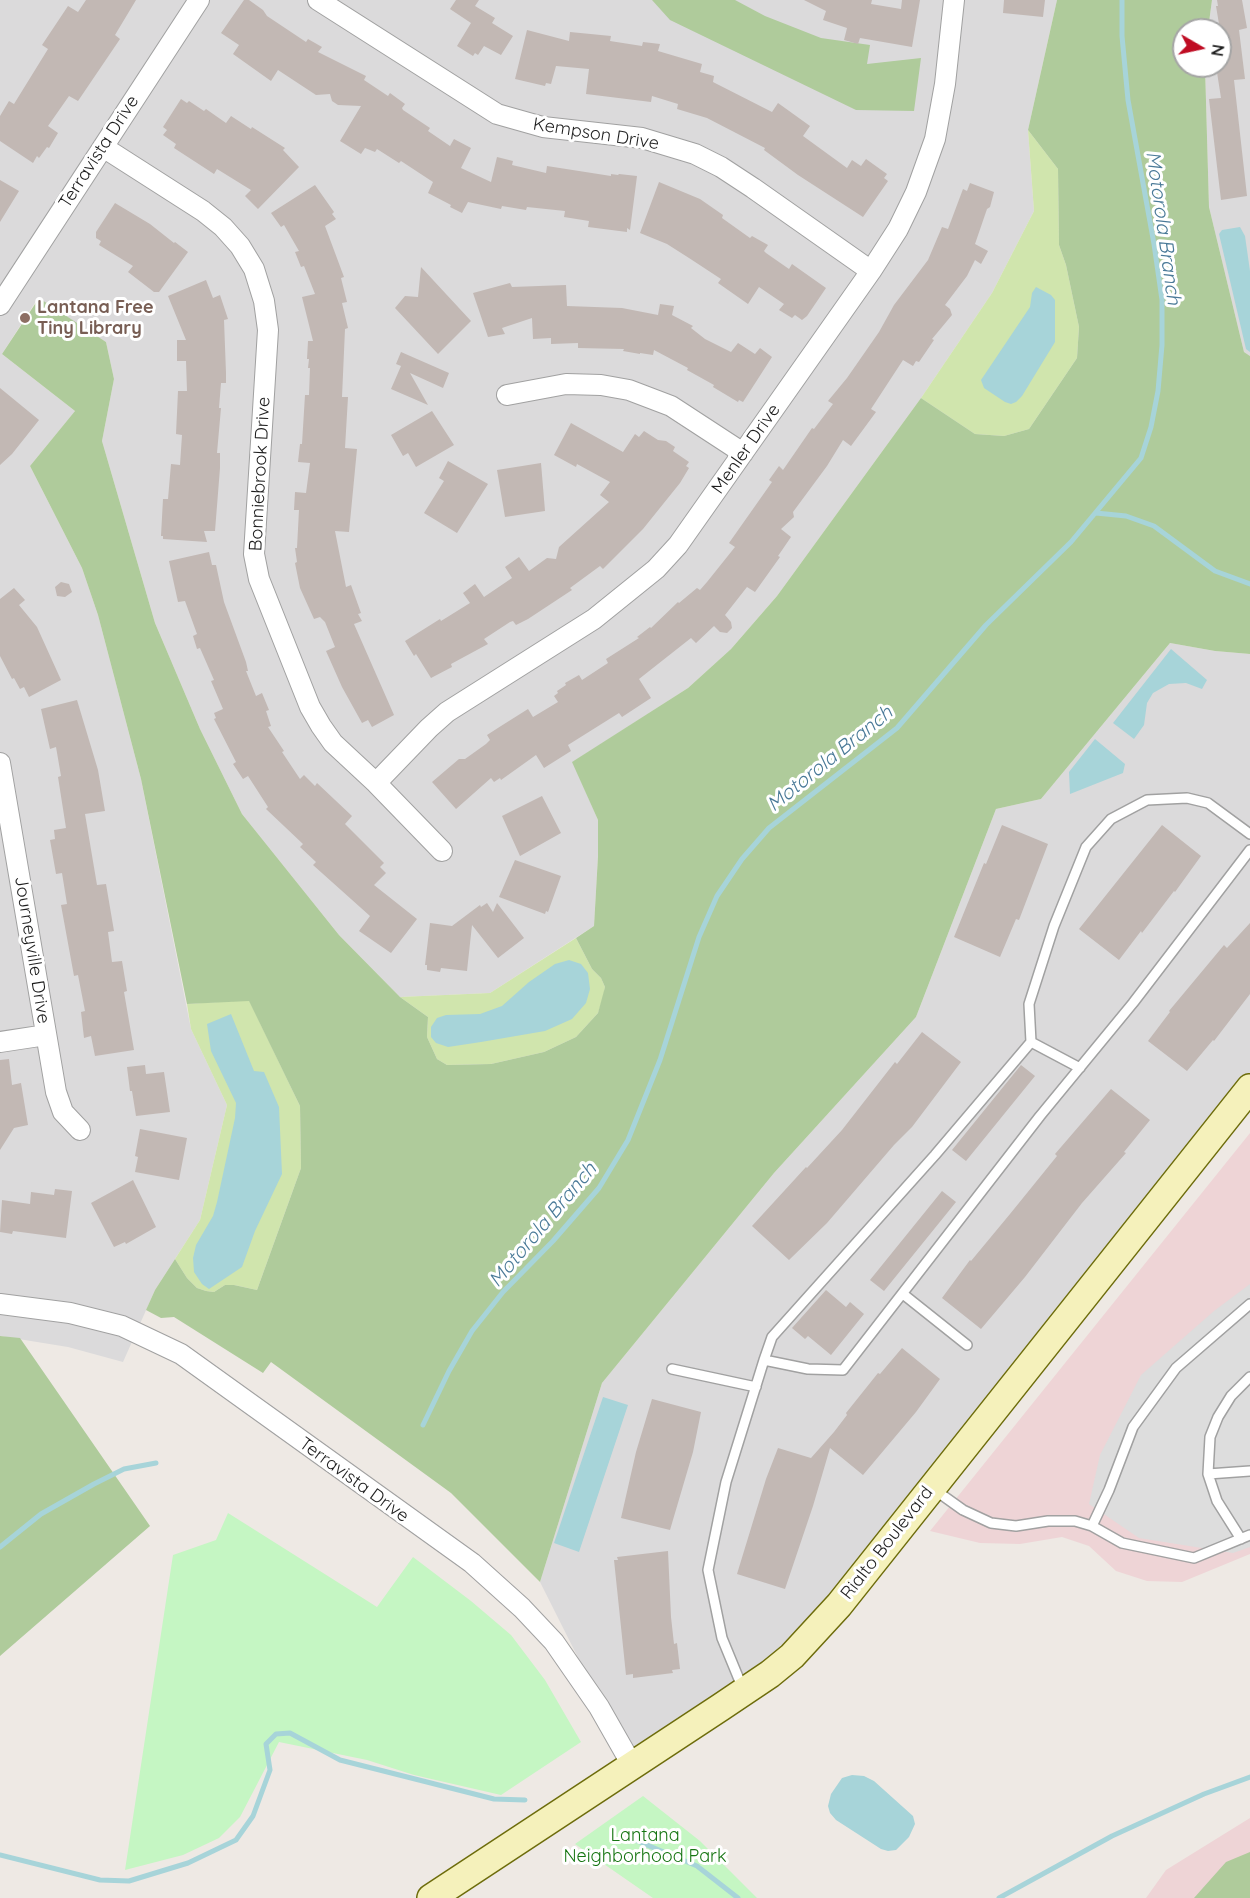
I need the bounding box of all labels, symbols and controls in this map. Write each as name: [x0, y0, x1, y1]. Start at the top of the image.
north arrow: [1172, 18, 1232, 78]
text: N: [1207, 43, 1229, 58]
street label: Terravista Drive: [54, 91, 144, 213]
street label: Kempson Drive: [531, 113, 661, 155]
water label: Motorola Branch: [1140, 150, 1186, 306]
place label: Lantana Free Tiny Library: [37, 297, 153, 340]
marker: Lantana Free Tiny Library: [18, 311, 32, 325]
street label: Bonniebrook Drive: [245, 396, 275, 552]
street label: Menler Drive: [707, 400, 785, 498]
water label: Motorola Branch: [762, 701, 898, 817]
street label: Journeyville Drive: [10, 875, 54, 1025]
water label: Motorola Branch: [484, 1158, 602, 1292]
street label: Terravista Drive: [295, 1433, 413, 1527]
street label: Rialto Boulevard: [836, 1482, 938, 1604]
park label: Lantana Neighborhood Park: [563, 1825, 727, 1868]

